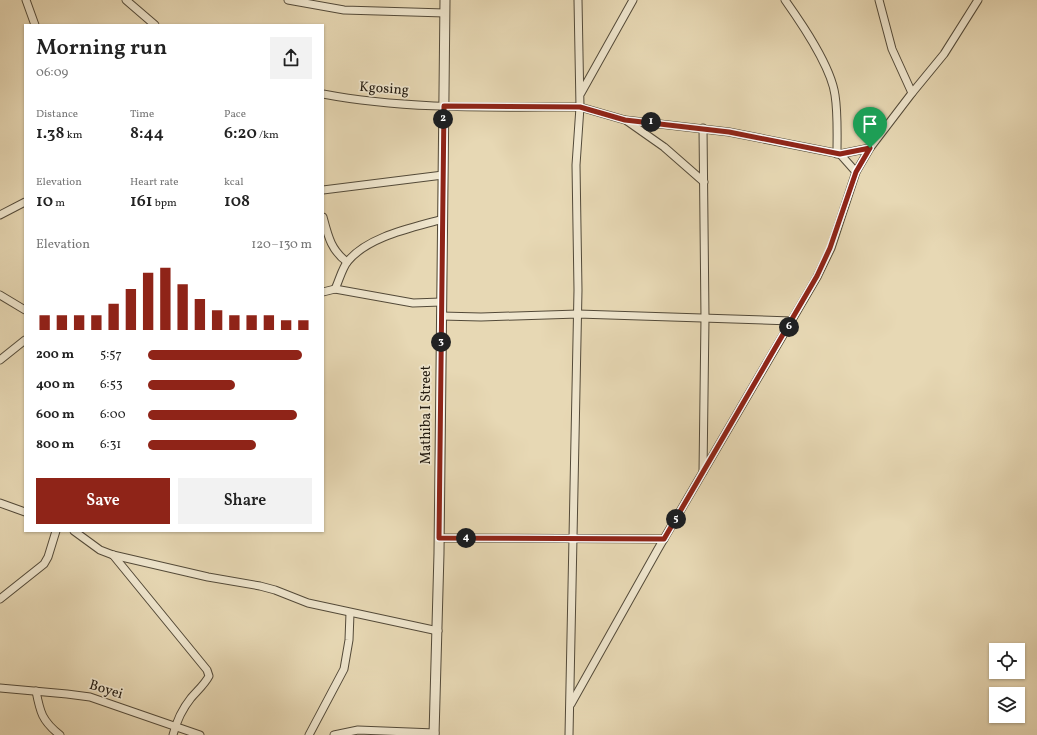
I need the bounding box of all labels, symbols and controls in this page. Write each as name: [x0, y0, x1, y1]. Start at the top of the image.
text: Morning run: [36, 33, 167, 64]
button: share: [270, 37, 312, 79]
text: 06:09: [36, 64, 68, 82]
street label: Kgosing: [358, 78, 410, 100]
text: Distance: [36, 107, 78, 122]
text: Time: [130, 107, 154, 122]
text: Pace: [224, 107, 246, 122]
pin: [853, 107, 887, 148]
pin: 2: [433, 109, 453, 129]
text: 2: [440, 111, 446, 126]
pin: 1: [641, 112, 661, 132]
icon: arrive: [859, 113, 881, 135]
text: 1: [649, 114, 653, 129]
text: 1.38: [36, 122, 65, 145]
text: 8:44: [130, 122, 164, 145]
text: 6:20: [224, 122, 257, 145]
text: km: [65, 128, 82, 143]
text: /km: [257, 128, 279, 143]
text: Elevation: [36, 175, 82, 190]
text: Heart rate: [130, 175, 179, 190]
text: kcal: [224, 175, 244, 190]
text: 10: [36, 190, 53, 213]
text: 161: [130, 190, 153, 213]
text: 108: [224, 190, 250, 213]
text: m: [53, 196, 65, 211]
text: bpm: [153, 196, 177, 211]
text: Elevation: [36, 236, 90, 254]
text: 120–130 m: [251, 236, 312, 254]
pin: 6: [779, 317, 799, 337]
text: 6: [786, 319, 792, 334]
pin: 3: [431, 332, 451, 352]
text: 3: [438, 334, 444, 349]
text: 200 m: [36, 346, 74, 364]
text: 5:57: [100, 346, 122, 364]
street label: Mathiba I Street: [417, 365, 436, 465]
text: 400 m: [36, 376, 75, 394]
text: 6:53: [100, 376, 123, 394]
text: 600 m: [36, 406, 74, 424]
text: 6:00: [100, 406, 126, 424]
text: 800 m: [36, 436, 74, 454]
text: 6:31: [100, 436, 121, 454]
button: Save: [36, 478, 170, 524]
button: Share: [178, 478, 312, 524]
pin: 5: [666, 509, 686, 529]
text: 5: [673, 511, 679, 526]
pin: 4: [456, 528, 476, 548]
text: 4: [463, 530, 469, 545]
map controls: [989, 643, 1025, 723]
button: locate: [989, 643, 1025, 679]
street label: Boyei: [87, 676, 125, 704]
button: layers: [989, 687, 1025, 723]

